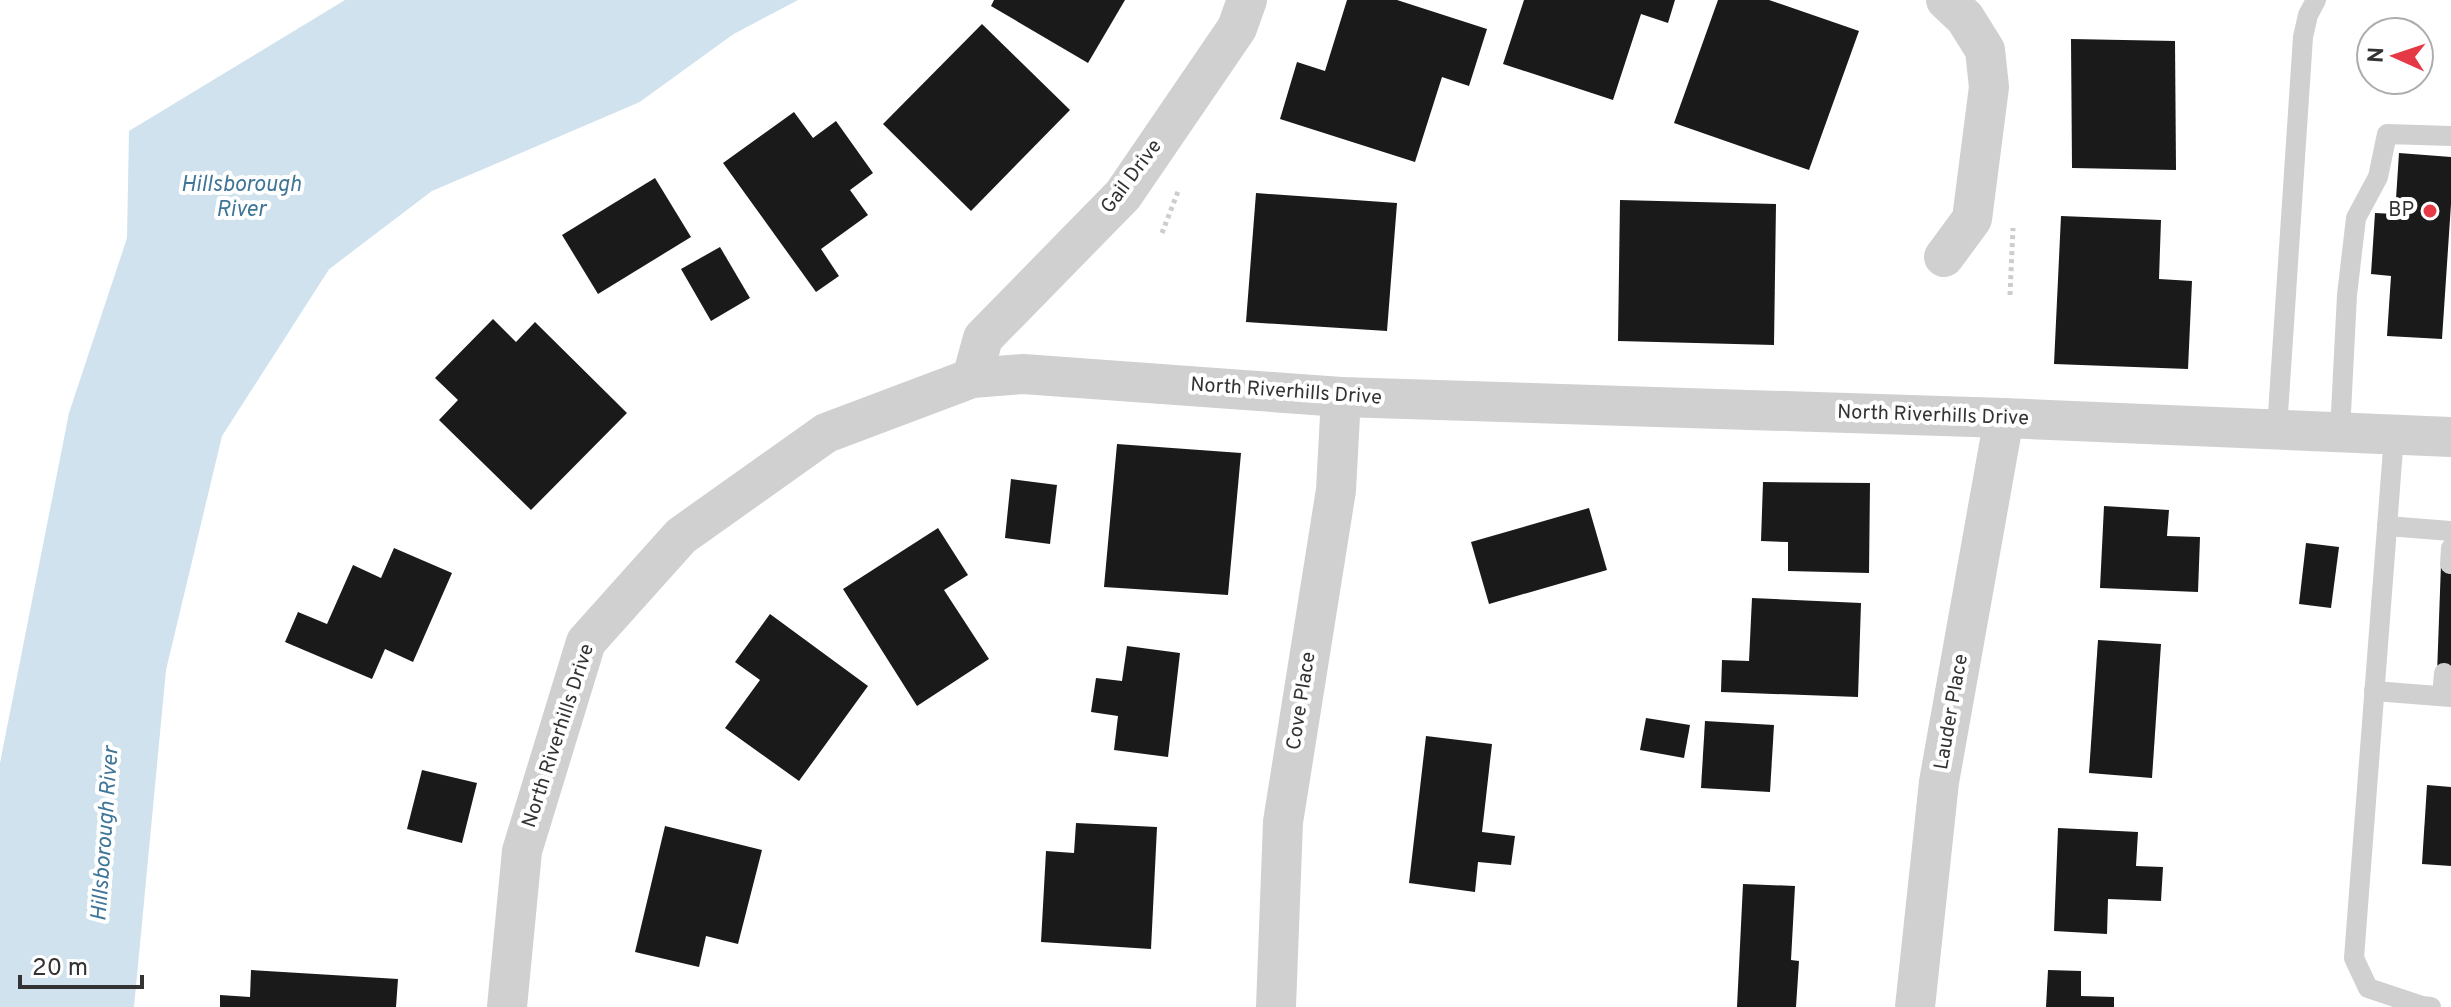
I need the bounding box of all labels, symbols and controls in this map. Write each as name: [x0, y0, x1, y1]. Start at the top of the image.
north arrow: [2355, 16, 2435, 96]
text: N: [2364, 46, 2391, 64]
street label: Gail Drive: [1096, 135, 1168, 219]
water label: Hillsborough River: [181, 172, 301, 224]
place label: BP: [2388, 198, 2414, 224]
marker: BP: [2421, 202, 2439, 220]
street label: North Riverhills Drive: [1189, 372, 1383, 412]
street label: North Riverhills Drive: [1837, 400, 2029, 432]
street label: North Riverhills Drive: [517, 641, 601, 831]
street label: Cove Place: [1281, 650, 1323, 752]
street label: Lauder Place: [1929, 652, 1975, 772]
water label: Hillsborough River: [86, 744, 126, 922]
scale bar: [20, 939, 142, 989]
text: 20 m: [32, 954, 88, 984]

